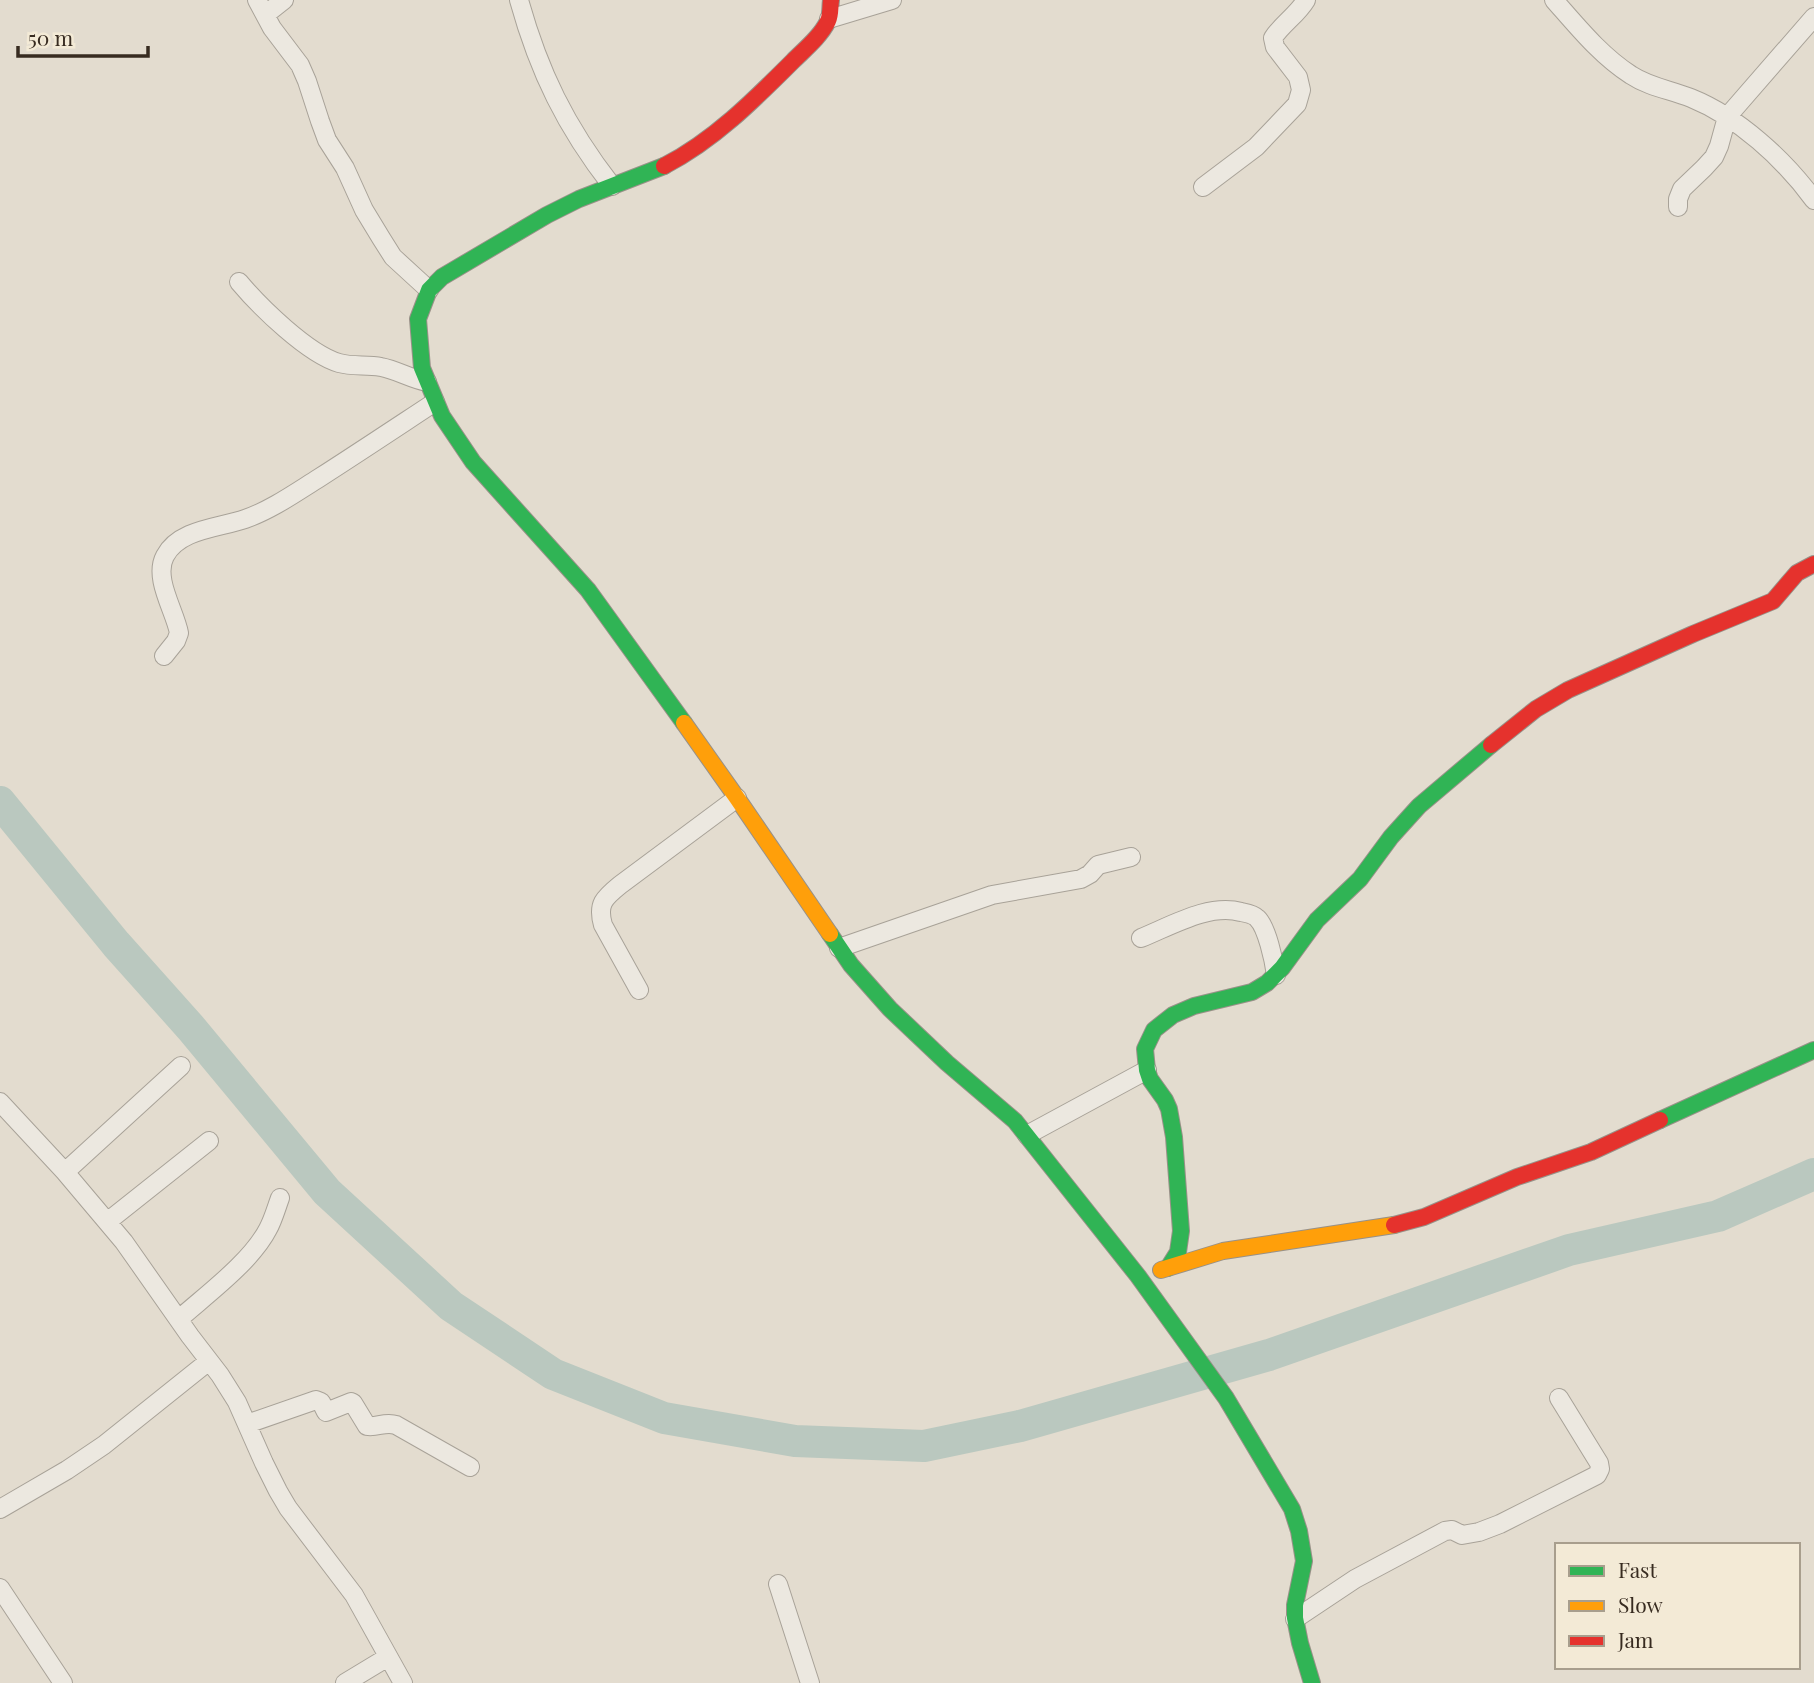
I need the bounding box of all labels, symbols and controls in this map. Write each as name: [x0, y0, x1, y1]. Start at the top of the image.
scale bar: [18, 14, 147, 58]
text: 50 m: [28, 23, 74, 51]
legend: [1555, 1543, 1800, 1669]
text: Fast: [1618, 1555, 1657, 1583]
text: Slow: [1618, 1590, 1663, 1618]
text: Jam: [1617, 1625, 1654, 1653]

